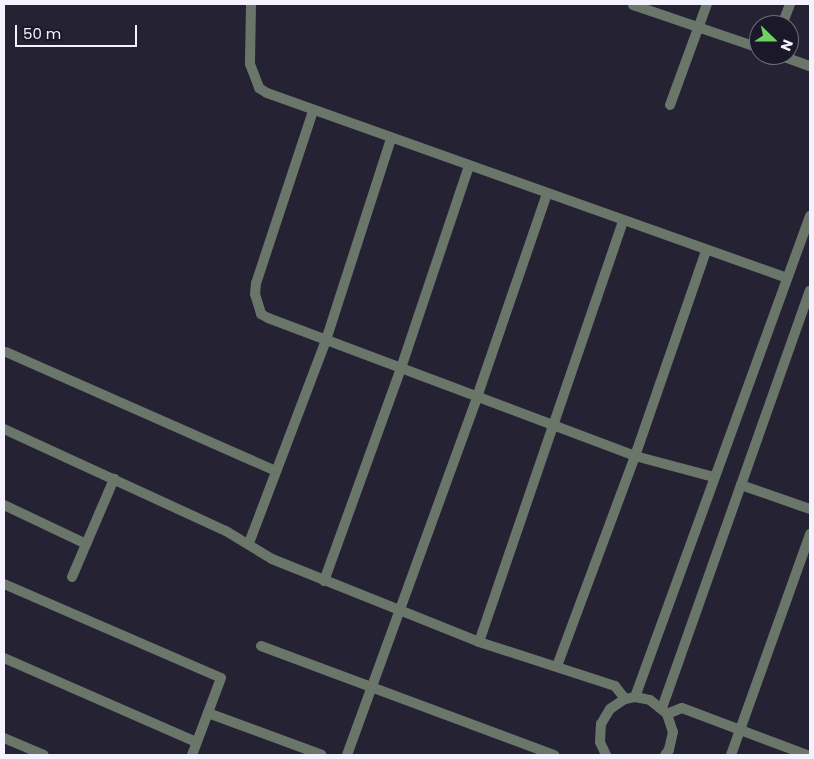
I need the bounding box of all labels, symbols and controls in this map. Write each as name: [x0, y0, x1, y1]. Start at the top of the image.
scale bar: [18, 15, 140, 47]
north arrow: [749, 15, 799, 65]
text: 50 m: [23, 23, 61, 44]
text: N: [776, 37, 798, 54]

